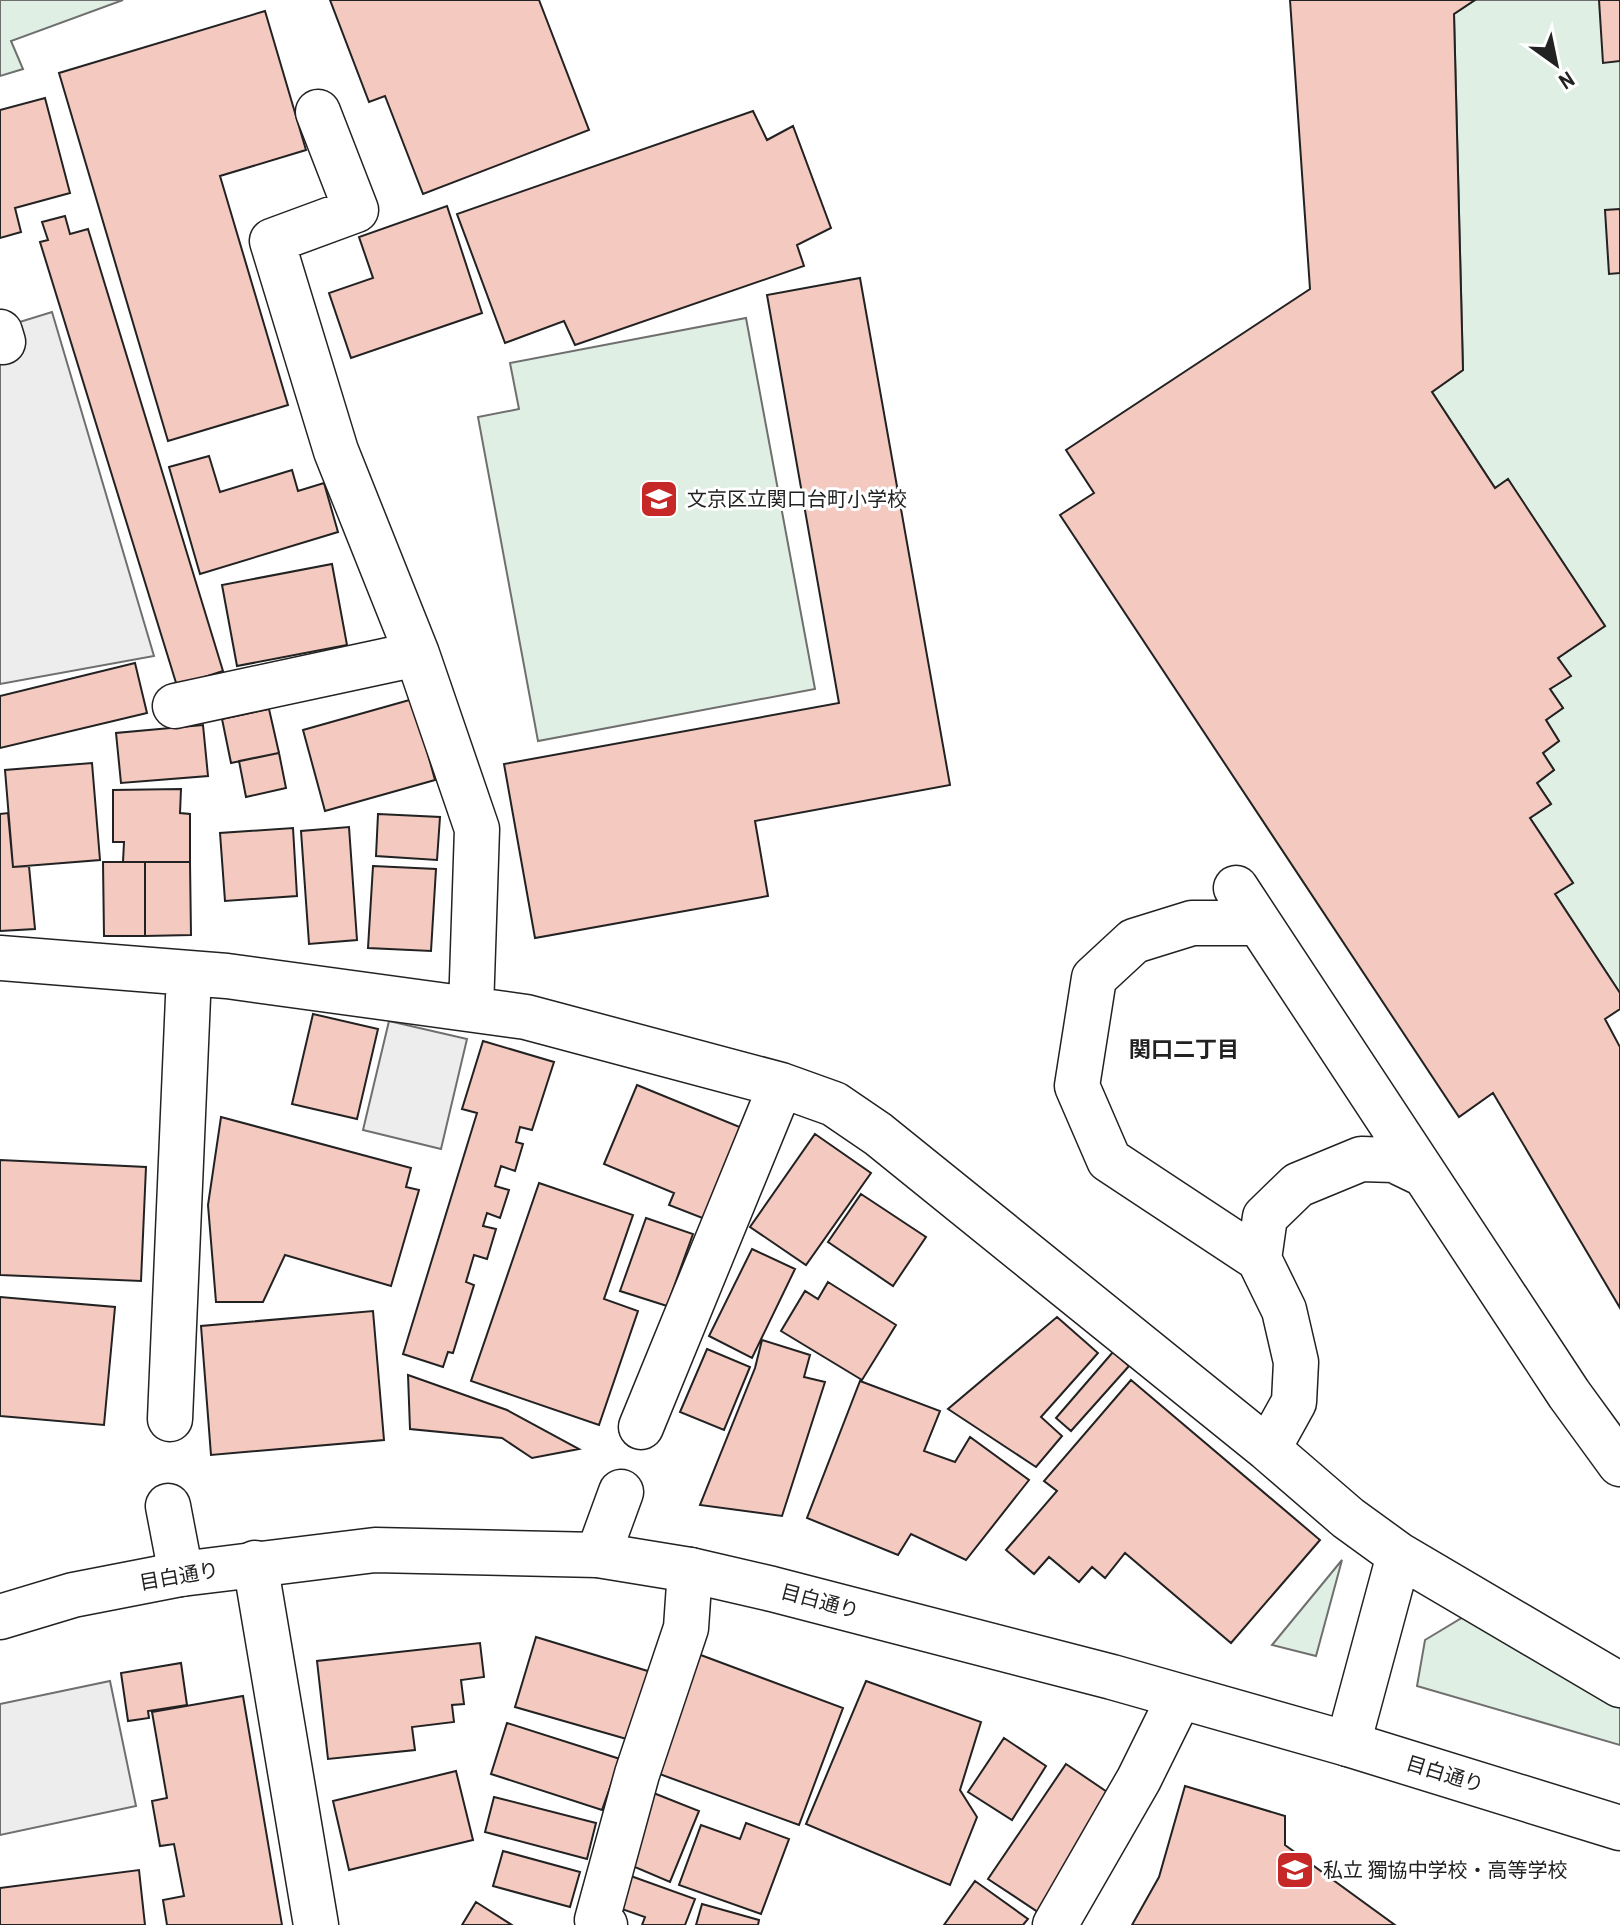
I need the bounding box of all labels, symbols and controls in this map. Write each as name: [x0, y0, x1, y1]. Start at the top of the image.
north arrow: [1516, 24, 1596, 104]
text: N: [1553, 65, 1581, 97]
school or university icon: 文京区立関口台町小学校: [638, 478, 680, 520]
place label: 文京区立関口台町小学校: [687, 485, 907, 512]
district label: 関口二丁目: [1129, 1034, 1239, 1064]
street label: 目白通り: [137, 1555, 221, 1596]
street label: 目白通り: [778, 1577, 862, 1624]
street label: 目白通り: [1403, 1749, 1487, 1798]
school or university icon: 私立 獨協中学校・高等学校: [1274, 1849, 1316, 1891]
place label: 私立 獨協中学校・高等学校: [1323, 1856, 1568, 1883]

